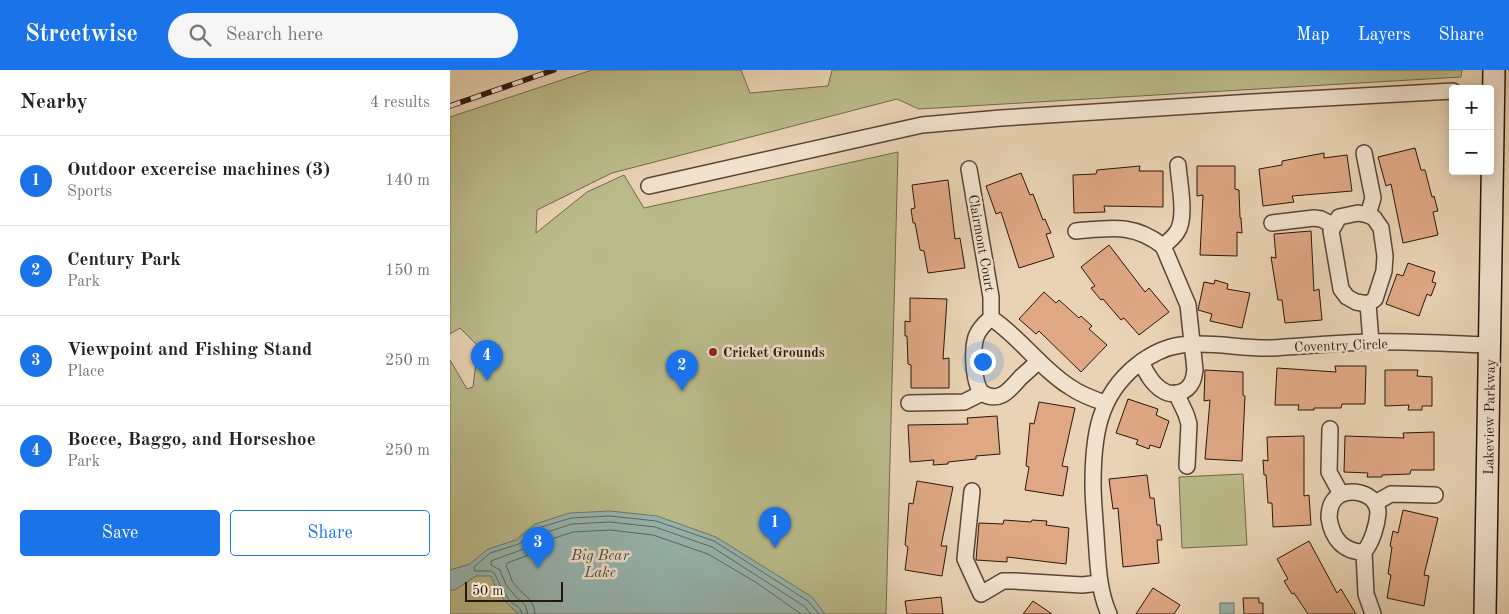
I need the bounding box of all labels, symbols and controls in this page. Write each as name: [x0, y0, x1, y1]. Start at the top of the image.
search box: [168, 13, 518, 58]
icon: search: [186, 21, 214, 49]
text: Streetwise: [25, 23, 138, 47]
text: Search here: [226, 26, 323, 45]
text: Map: [1296, 26, 1330, 44]
text: Layers: [1358, 26, 1410, 44]
text: Share: [1438, 26, 1484, 44]
map controls: [1449, 85, 1494, 175]
button: +: [1449, 85, 1494, 130]
text: Nearby: [20, 92, 88, 113]
text: 4 results: [370, 95, 430, 111]
button: −: [1449, 130, 1494, 175]
text: Outdoor excercise machines (3): [67, 161, 330, 180]
text: 1: [31, 173, 41, 189]
text: 140 m: [385, 173, 430, 189]
text: Sports: [67, 184, 112, 200]
street label: Clairmont Court: [966, 193, 996, 293]
text: Century Park: [67, 251, 181, 270]
text: 2: [31, 263, 41, 279]
text: 150 m: [385, 263, 430, 279]
text: Park: [67, 274, 100, 290]
street label: Coventry Circle: [1294, 337, 1388, 355]
pin: 4: [471, 340, 503, 381]
text: Viewpoint and Fishing Stand: [67, 341, 312, 360]
marker: Cricket Grounds: [707, 346, 719, 358]
place label: Cricket Grounds: [723, 346, 825, 360]
your location: [970, 349, 996, 375]
pin: 2: [666, 350, 698, 391]
text: 3: [31, 353, 41, 369]
text: 250 m: [385, 353, 430, 369]
street label: Lakeview Parkway: [1482, 358, 1498, 475]
text: Place: [67, 364, 104, 380]
text: Bocce, Baggo, and Horseshoe: [67, 431, 316, 450]
text: 4: [31, 443, 41, 459]
text: 250 m: [385, 443, 430, 459]
text: Park: [67, 454, 100, 470]
pin: 1: [759, 507, 791, 548]
button: Save: [20, 510, 220, 556]
button: Share: [230, 510, 430, 556]
pin: 3: [522, 527, 554, 568]
water label: Big Bear Lake: [570, 549, 629, 581]
scale bar: [465, 579, 562, 602]
text: 50 m: [472, 584, 503, 598]

